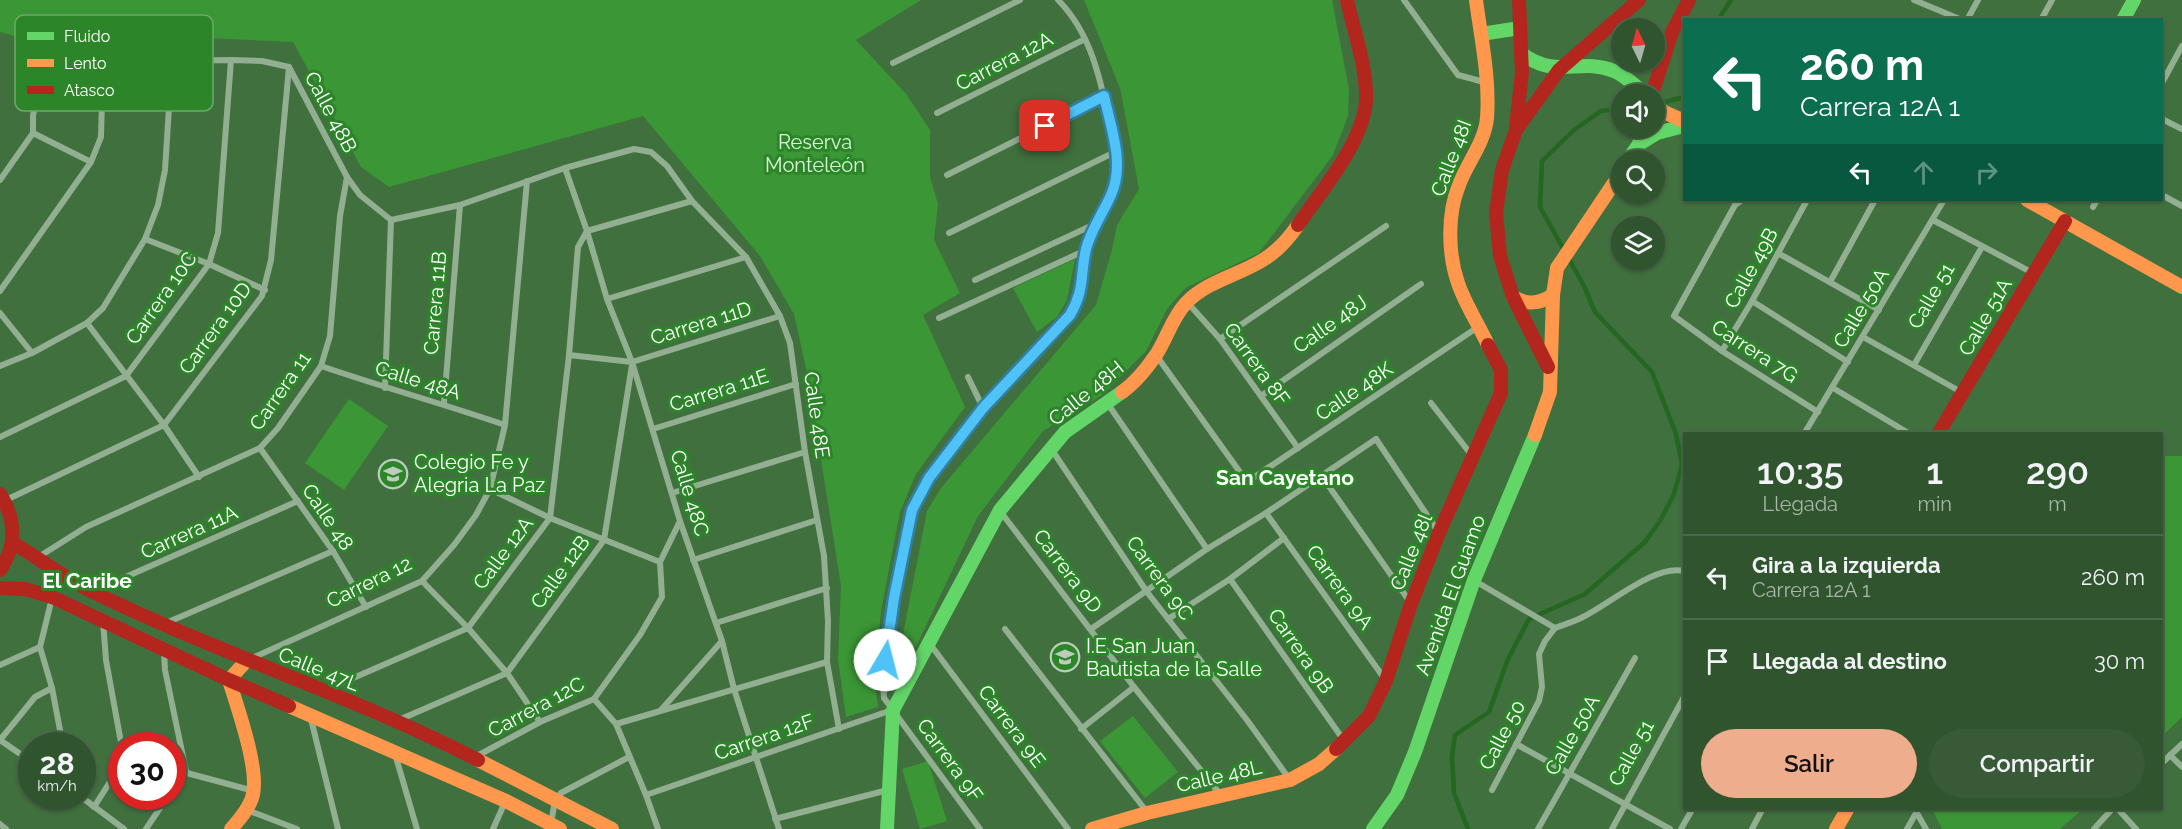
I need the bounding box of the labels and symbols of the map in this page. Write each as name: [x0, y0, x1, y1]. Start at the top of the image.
legend: [15, 15, 213, 111]
north arrow: [1611, 18, 1665, 72]
street label: Carrera 12A: [952, 26, 1057, 96]
text: Fluido: [64, 27, 110, 46]
text: Lento: [64, 54, 107, 73]
street label: Calle 48B: [300, 67, 362, 157]
text: Atasco: [64, 81, 115, 100]
pin: [1019, 100, 1070, 151]
street label: Calle 48I: [1425, 116, 1477, 200]
park label: Reserva Monteleón: [765, 130, 865, 177]
street label: Calle 49B: [1719, 224, 1783, 312]
street label: Carrera 10C: [120, 247, 202, 349]
street label: Carrera 11B: [419, 250, 451, 356]
street label: Calle 51: [1903, 259, 1960, 333]
street label: Calle 50A: [1828, 263, 1894, 352]
street label: Calle 51A: [1953, 274, 2017, 360]
street label: Carrera 10D: [174, 277, 256, 379]
street label: Calle 48J: [1288, 290, 1372, 358]
street label: Carrera 11D: [648, 296, 754, 350]
street label: Carrera 7G: [1707, 314, 1803, 388]
street label: Carrera 8F: [1219, 318, 1295, 410]
street label: Carrera 11: [244, 347, 316, 435]
street label: Calle 48H: [1044, 355, 1128, 431]
street label: Calle 48A: [372, 356, 464, 405]
street label: Calle 48K: [1311, 356, 1397, 426]
street label: Carrera 11E: [667, 364, 771, 416]
street label: Calle 48E: [799, 370, 835, 460]
street label: Calle 48C: [666, 447, 715, 539]
place label: Colegio Fe y Alegria La Paz: [414, 450, 545, 497]
school or university icon: Colegio Fe y Alegria La Paz: [377, 458, 409, 490]
district label: San Cayetano: [1216, 465, 1354, 490]
street label: Calle 48: [297, 479, 359, 555]
street label: Carrera 11A: [137, 500, 242, 564]
street label: Calle 48l: [1385, 510, 1437, 594]
street label: Avenida El Guamo: [1410, 511, 1490, 678]
street label: Calle 12A: [468, 512, 538, 594]
street label: Carrera 9D: [1029, 524, 1107, 618]
street label: Calle 12B: [525, 531, 595, 613]
street label: Carrera 9C: [1121, 531, 1199, 625]
street label: Carrera 9A: [1301, 540, 1379, 634]
street label: Carrera 12: [322, 551, 416, 613]
district label: El Caribe: [42, 568, 132, 593]
street label: Carrera 9B: [1263, 604, 1339, 698]
position arrow: [853, 628, 917, 692]
place label: I.E San Juan Bautista de la Salle: [1086, 634, 1262, 681]
school or university icon: I.E San Juan Bautista de la Salle: [1049, 641, 1081, 673]
street label: Calle 47L: [275, 642, 363, 696]
street label: Carrera 12C: [484, 671, 589, 742]
street label: Carrera 9E: [973, 680, 1051, 772]
street label: Calle 50A: [1539, 690, 1605, 779]
street label: Calle 50: [1474, 696, 1530, 774]
street label: Carrera 12F: [711, 709, 817, 765]
street label: Carrera 9F: [912, 714, 988, 806]
street label: Calle 51: [1603, 715, 1659, 790]
speed limit sign: 30: [108, 732, 186, 810]
street label: Calle 48L: [1174, 754, 1264, 797]

